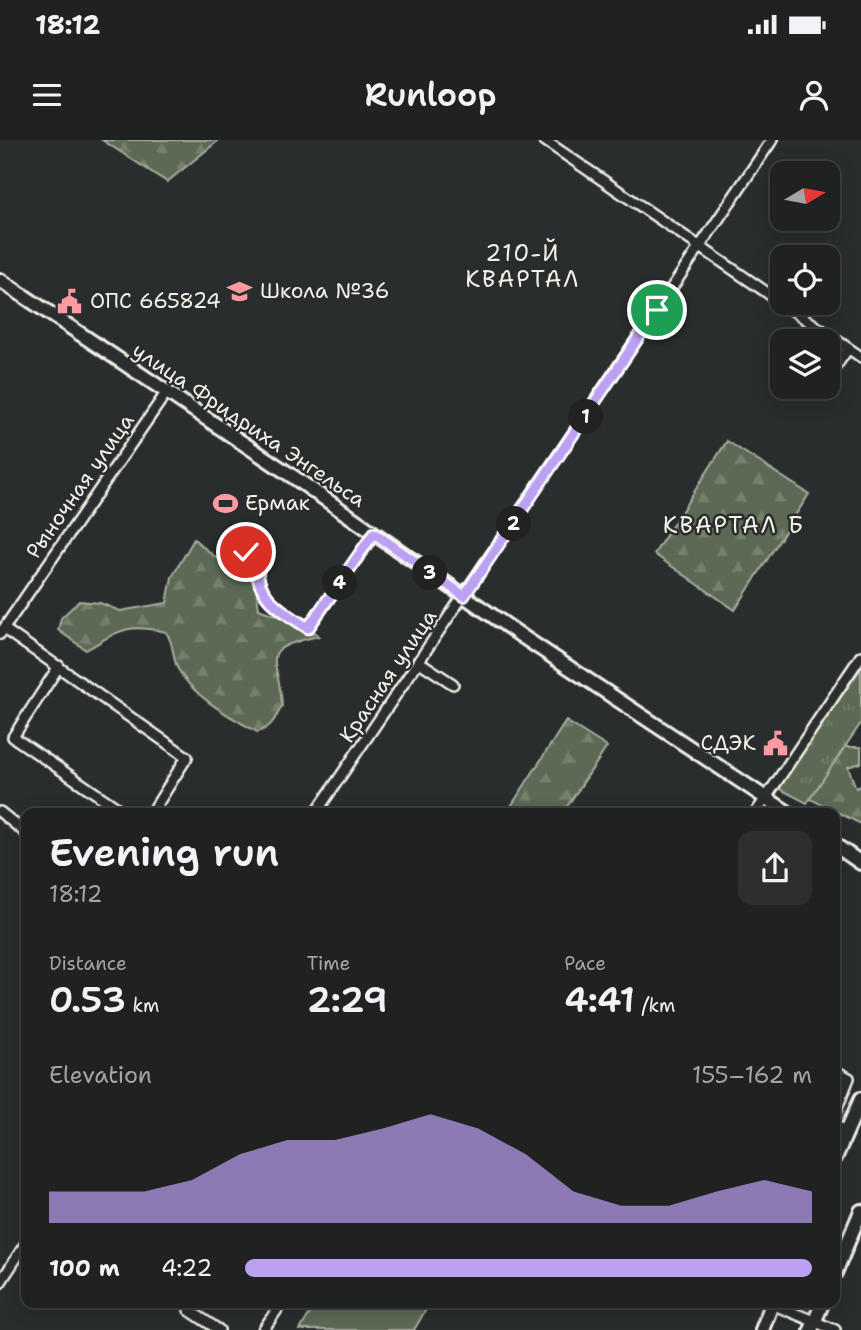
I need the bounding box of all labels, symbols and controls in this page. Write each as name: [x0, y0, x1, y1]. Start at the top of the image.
text: 18:12: [35, 7, 100, 42]
text: Runloop: [365, 73, 496, 116]
icon: menu: [28, 76, 66, 114]
icon: person: [795, 76, 833, 114]
north arrow: [770, 161, 840, 231]
map controls: [770, 161, 840, 399]
district label: 210-Й КВАРТАЛ: [465, 238, 581, 294]
button: locate: [770, 245, 840, 315]
school or university icon: Школа №36: [226, 277, 254, 305]
place label: Школа №36: [260, 277, 389, 305]
pin: [627, 280, 687, 340]
public building icon: ОПС 665824: [56, 287, 84, 315]
place label: ОПС 665824: [90, 287, 221, 315]
icon: arrive: [638, 291, 676, 329]
button: layers: [770, 329, 840, 399]
street label: улица Фридриха Энгельса: [127, 336, 371, 514]
pin: 1: [568, 400, 604, 434]
text: 1: [581, 404, 590, 429]
street label: Рыночная улица: [20, 408, 140, 564]
sports icon: Ермак: [211, 489, 239, 517]
place label: Ермак: [245, 489, 310, 517]
pin: 2: [496, 506, 532, 542]
district label: КВАРТАЛ Б: [663, 510, 805, 540]
text: 2: [507, 511, 520, 536]
pin: [216, 522, 276, 582]
icon: check: [227, 533, 265, 571]
pin: 3: [412, 556, 448, 590]
text: 3: [423, 560, 436, 585]
pin: 4: [322, 566, 358, 600]
text: 4: [333, 570, 346, 595]
street label: Красная улица: [333, 604, 443, 748]
place label: СДЭК: [701, 729, 756, 757]
public building icon: СДЭК: [762, 729, 790, 757]
text: Evening run: [49, 827, 279, 878]
button: share: [738, 831, 812, 905]
text: 18:12: [49, 879, 103, 909]
text: Distance: [49, 951, 127, 976]
text: Time: [307, 951, 350, 976]
text: Pace: [564, 951, 606, 976]
text: 0.53: [49, 976, 126, 1023]
text: 2:29: [307, 976, 387, 1023]
text: 4:41: [564, 976, 635, 1023]
text: km: [126, 993, 159, 1018]
text: /km: [635, 993, 675, 1018]
text: Elevation: [49, 1060, 152, 1090]
text: 155–162 m: [692, 1060, 812, 1090]
text: 100 m: [49, 1253, 120, 1283]
text: 4:22: [161, 1253, 212, 1283]

